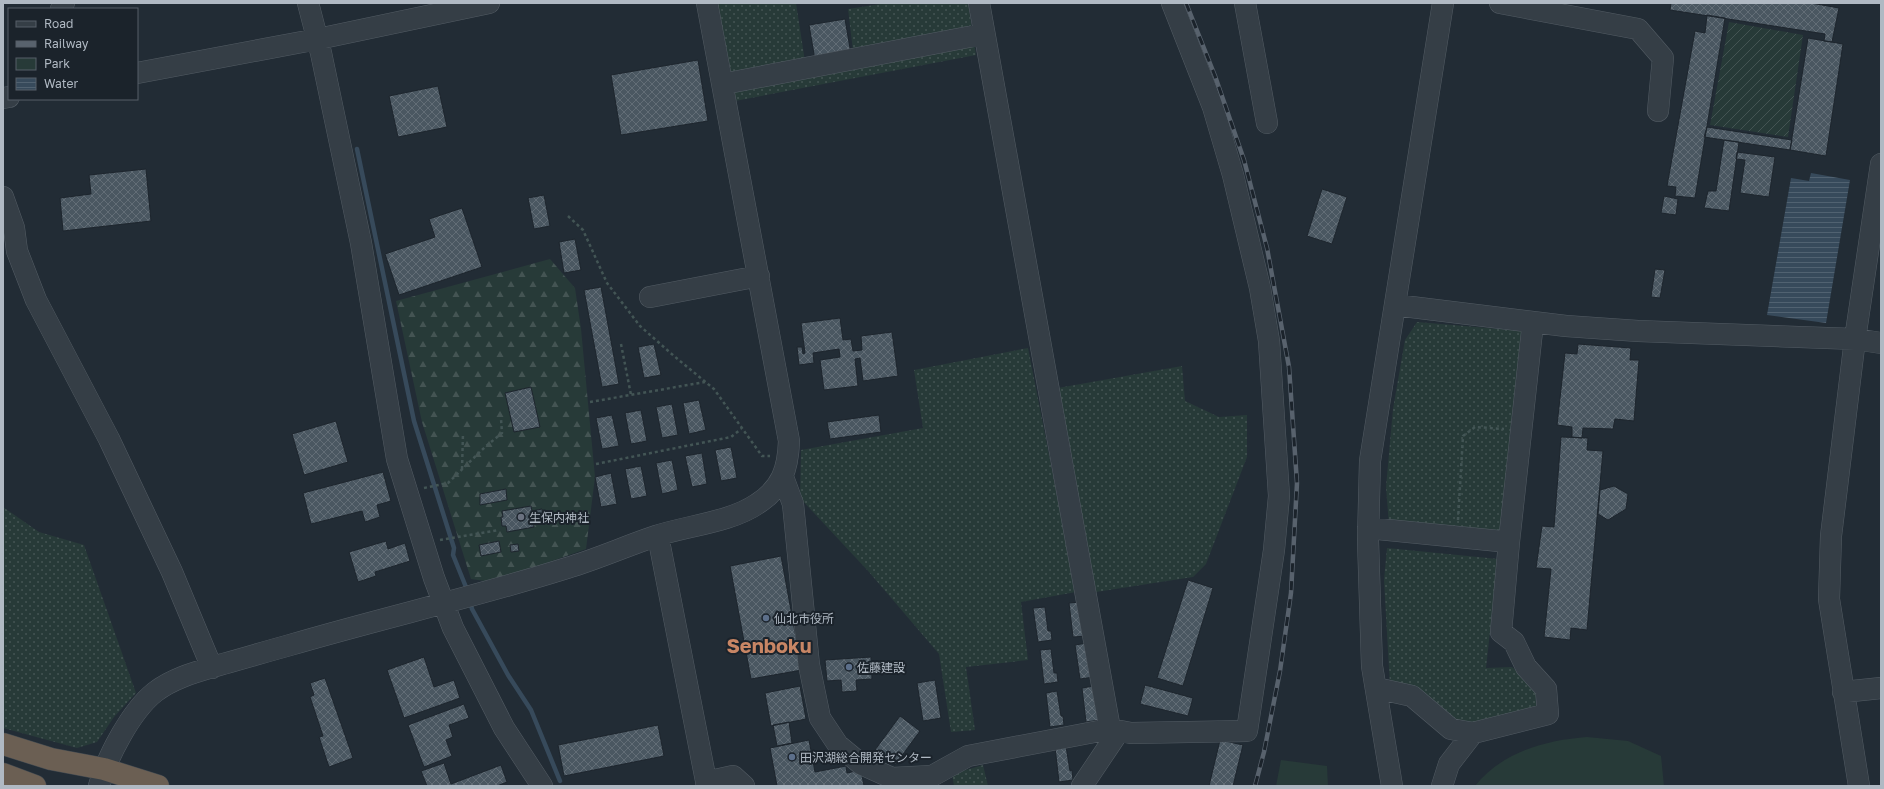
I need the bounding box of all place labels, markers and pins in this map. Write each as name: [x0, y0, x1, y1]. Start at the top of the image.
place label: 生保内神社: [529, 510, 589, 525]
marker: 生保内神社: [516, 512, 526, 522]
place label: 仙北市役所: [774, 611, 834, 626]
marker: 仙北市役所: [761, 613, 771, 623]
place label: 佐藤建設: [857, 660, 905, 675]
marker: 佐藤建設: [844, 662, 854, 672]
place label: 田沢湖総合開発センター: [800, 750, 932, 765]
marker: 田沢湖総合開発センター: [787, 752, 797, 762]

